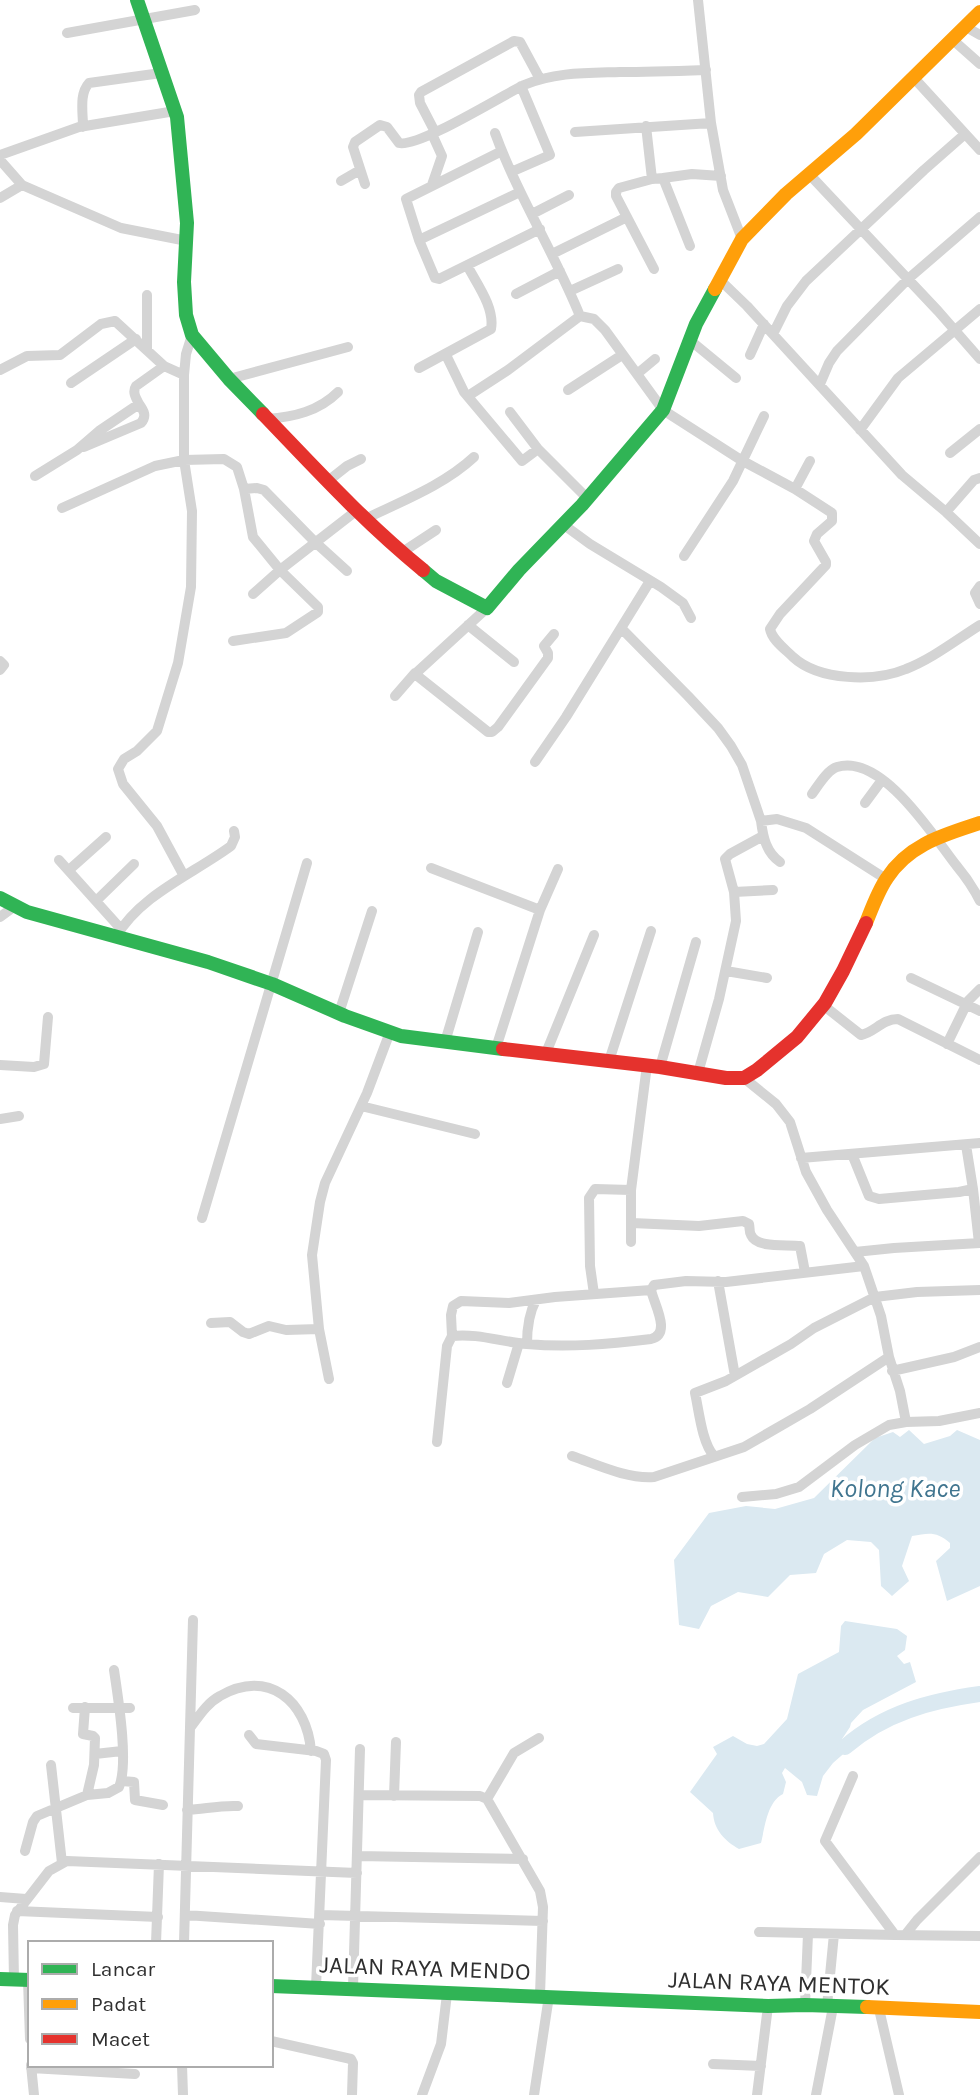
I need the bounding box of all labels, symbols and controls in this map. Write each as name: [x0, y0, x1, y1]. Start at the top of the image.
water label: Kolong Kace: [830, 1473, 960, 1504]
legend: [28, 1941, 273, 2067]
street label: JALAN RAYA MENDO: [319, 1950, 531, 1986]
text: Lancar: [91, 1957, 155, 1981]
street label: JALAN RAYA MENTOK: [668, 1965, 891, 2001]
text: Padat: [91, 1992, 146, 2016]
text: Macet: [91, 2027, 150, 2051]

